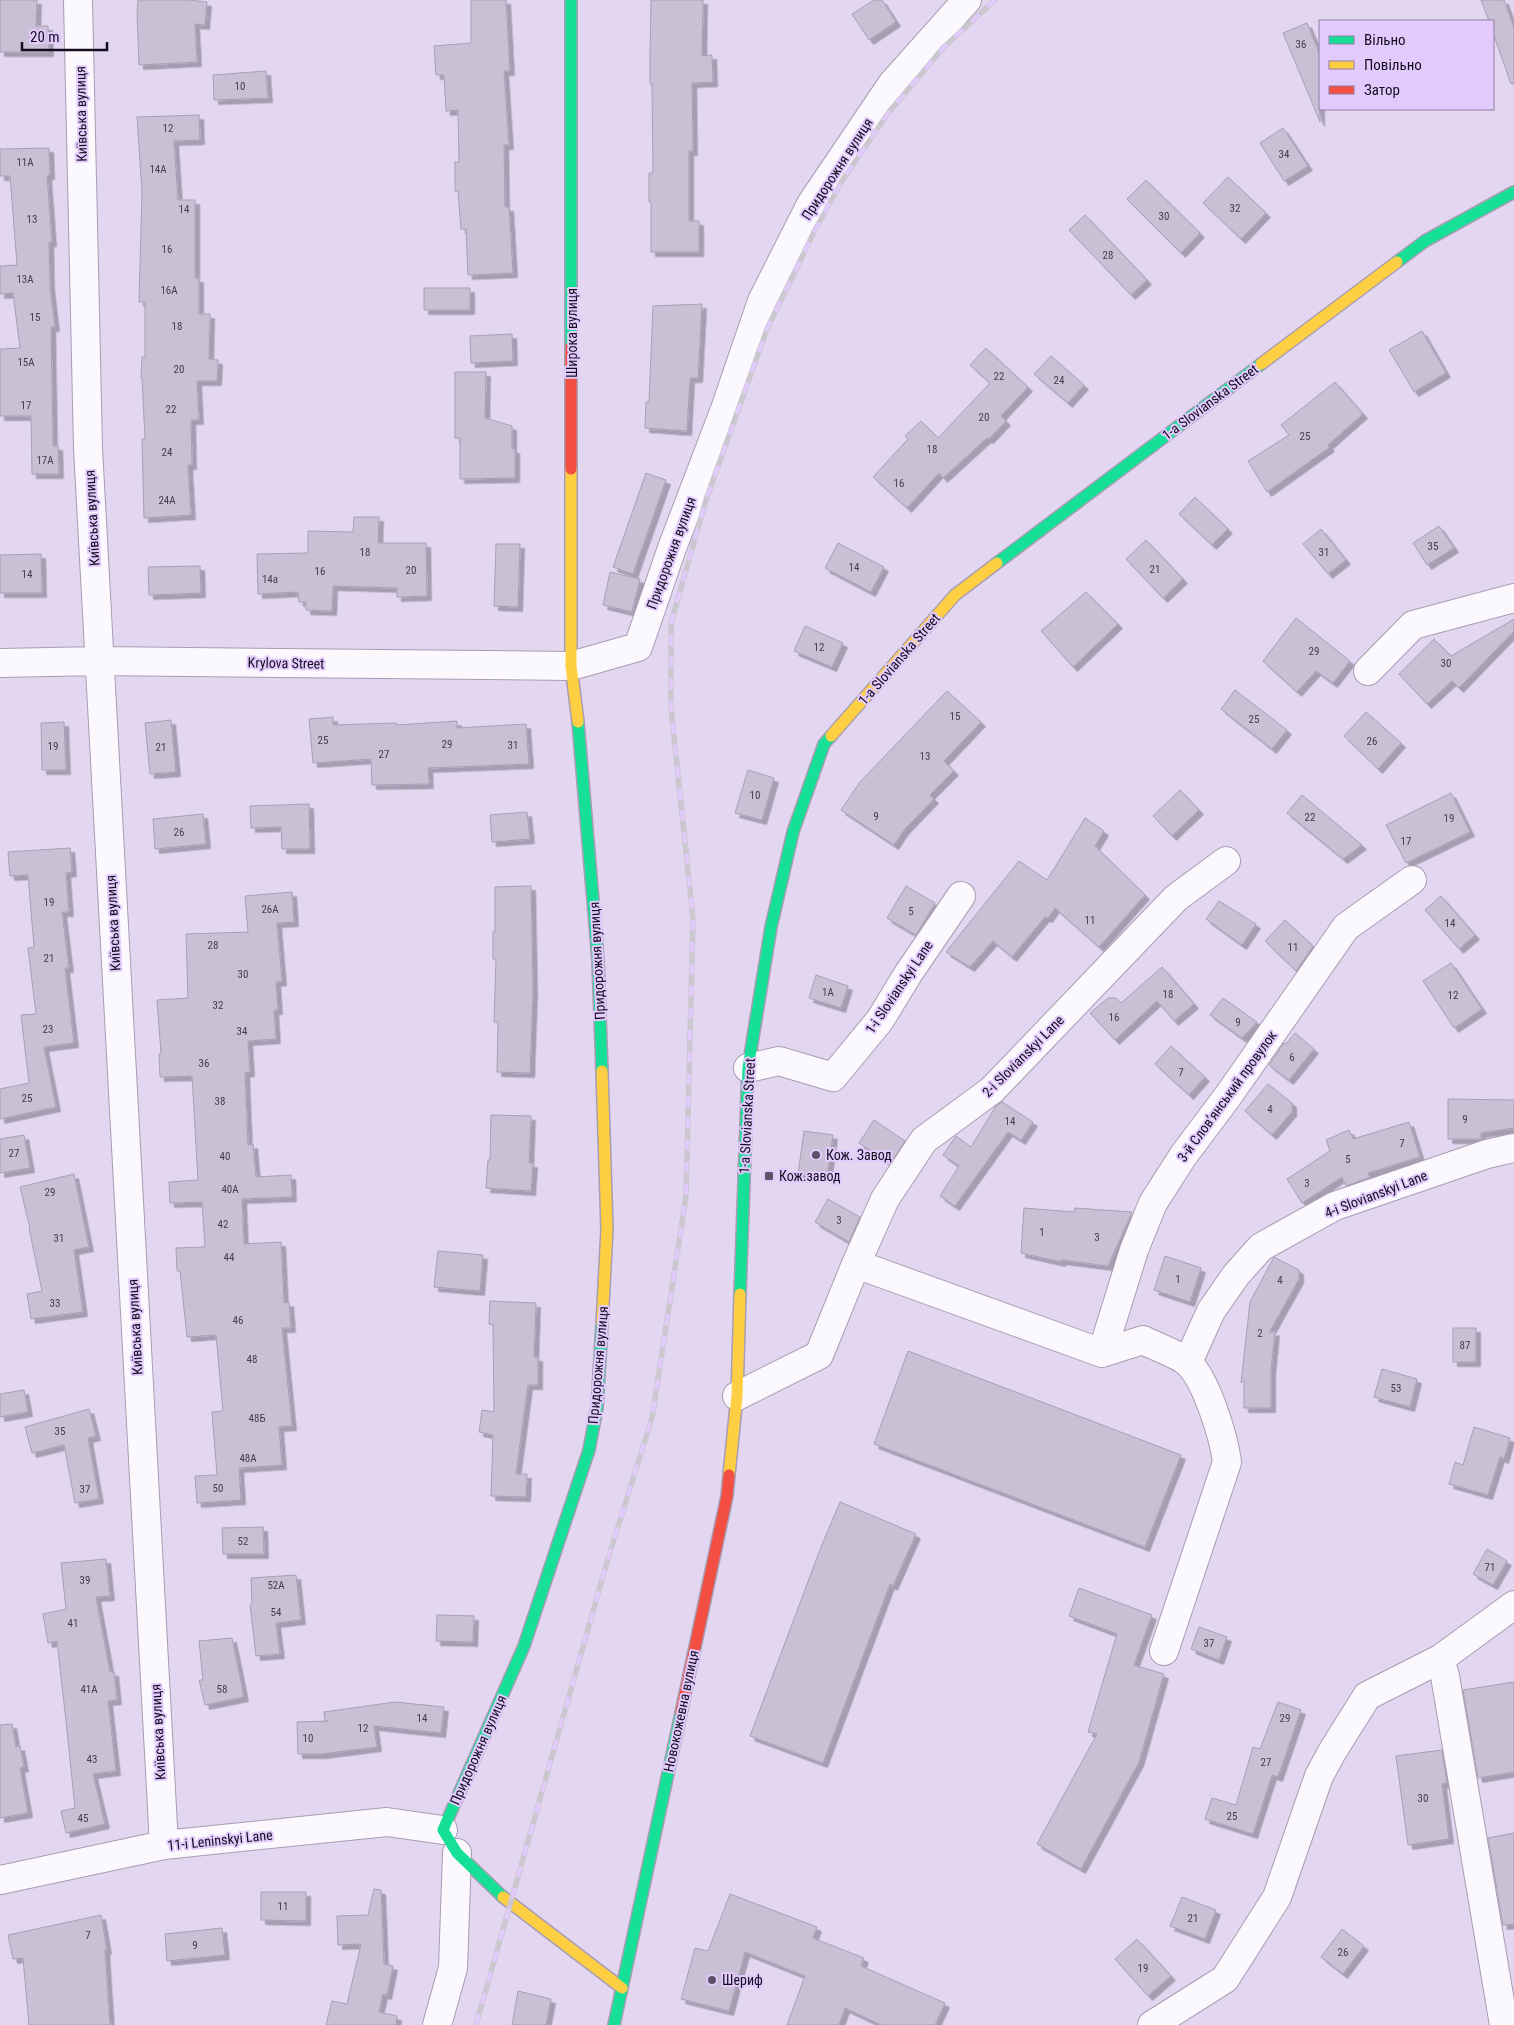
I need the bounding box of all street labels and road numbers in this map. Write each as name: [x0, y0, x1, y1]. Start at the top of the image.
street label: Київська вулиця: [72, 66, 90, 162]
street label: Придорожня вулиця: [798, 115, 876, 223]
street label: Широка вулиця: [564, 288, 580, 378]
street label: 1-a Slovianska Street: [1159, 361, 1261, 443]
street label: Київська вулиця: [82, 470, 102, 566]
street label: Придорожня вулиця: [643, 495, 699, 611]
street label: 1-a Slovianska Street: [855, 610, 943, 708]
street label: Krylova Street: [248, 654, 324, 672]
street label: Київська вулиця: [103, 875, 123, 971]
street label: Придорожня вулиця: [586, 901, 608, 1021]
street label: 1-i Slovianskyi Lane: [862, 937, 936, 1036]
street label: 2-i Slovianskyi Lane: [979, 1012, 1067, 1100]
street label: 3-й Слов’янський провулок: [1174, 1027, 1280, 1165]
street label: 1-a Slovianska Street: [736, 1058, 758, 1174]
street label: 4-i Slovianskyi Lane: [1322, 1167, 1430, 1221]
street label: Київська вулиця: [125, 1279, 145, 1375]
street label: Придорожня вулиця: [585, 1305, 611, 1425]
street label: Новокожевна вулиця: [660, 1649, 702, 1773]
street label: Київська вулиця: [148, 1684, 168, 1780]
street label: Придорожня вулиця: [447, 1693, 509, 1807]
street label: 11-i Leninskyi Lane: [167, 1826, 274, 1853]

